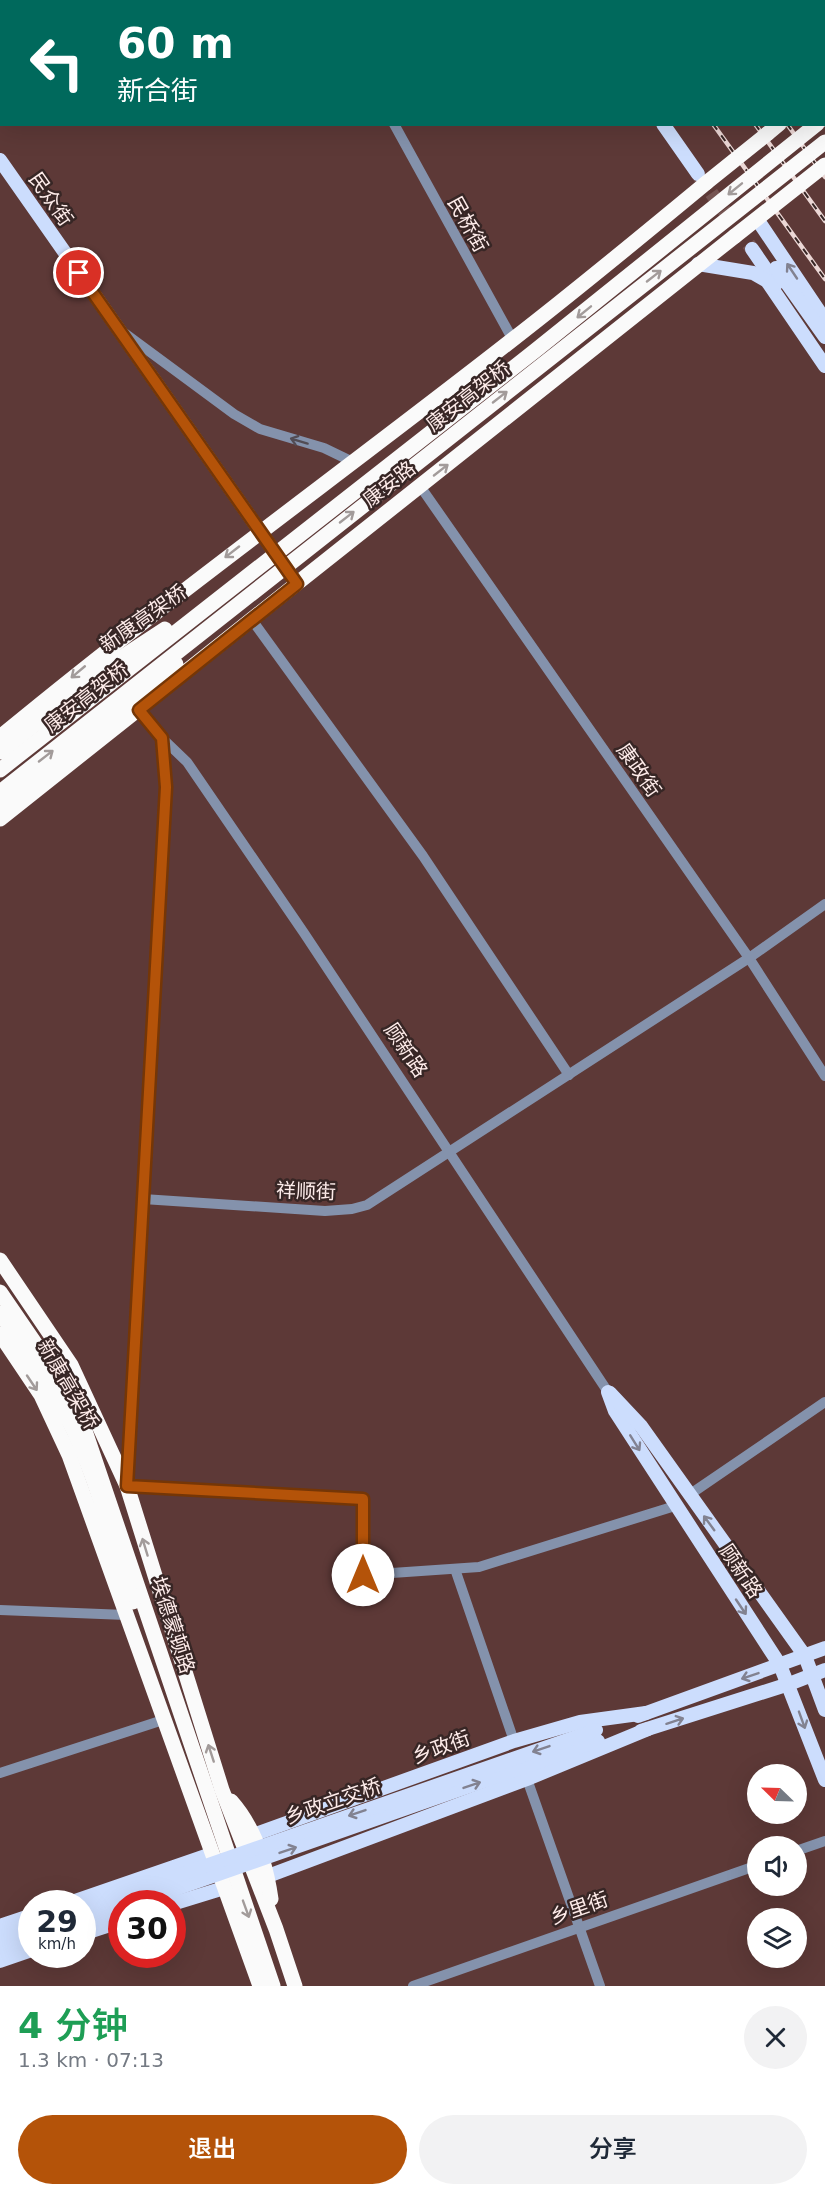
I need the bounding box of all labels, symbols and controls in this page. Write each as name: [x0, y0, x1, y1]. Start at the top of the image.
text: 60 m: [117, 19, 234, 68]
icon: left: [18, 24, 96, 102]
text: 新合街: [117, 75, 198, 106]
street label: 民众街: [24, 168, 78, 230]
one-way arrow: [728, 183, 744, 196]
street label: 民桥街: [443, 192, 493, 256]
pin: [53, 247, 104, 298]
icon: arrive: [62, 256, 95, 289]
one-way arrow: [786, 264, 798, 280]
one-way arrow: [645, 270, 661, 283]
one-way arrow: [576, 305, 592, 318]
street label: 康安高架桥: [421, 356, 515, 436]
one-way arrow: [492, 390, 508, 403]
one-way arrow: [290, 434, 309, 445]
street label: 康安路: [358, 456, 420, 512]
one-way arrow: [433, 463, 449, 476]
one-way arrow: [339, 511, 355, 524]
one-way arrow: [224, 546, 240, 559]
street label: 新康高架桥: [95, 579, 191, 657]
street label: 康安高架桥: [39, 657, 133, 737]
one-way arrow: [71, 665, 86, 679]
street label: 康政街: [612, 739, 666, 801]
one-way arrow: [38, 749, 54, 762]
street label: 顾新路: [379, 1018, 433, 1082]
street label: 祥顺街: [276, 1178, 336, 1204]
street label: 新康高架桥: [33, 1335, 103, 1433]
one-way arrow: [26, 1374, 39, 1391]
one-way arrow: [630, 1434, 642, 1451]
one-way arrow: [703, 1515, 716, 1531]
one-way arrow: [139, 1538, 150, 1557]
street label: 顾新路: [714, 1539, 768, 1603]
position arrow: [331, 1543, 395, 1607]
street label: 埃德蒙顿路: [146, 1574, 200, 1676]
one-way arrow: [735, 1598, 747, 1615]
one-way arrow: [742, 1672, 760, 1683]
one-way arrow: [798, 1710, 809, 1728]
one-way arrow: [665, 1714, 684, 1725]
street label: 乡政街: [409, 1725, 473, 1769]
one-way arrow: [204, 1744, 215, 1763]
one-way arrow: [532, 1744, 550, 1755]
north arrow: [747, 1764, 807, 1824]
map controls: [747, 1764, 807, 1968]
street label: 乡政立交桥: [282, 1773, 384, 1829]
one-way arrow: [462, 1779, 481, 1790]
one-way arrow: [348, 1809, 366, 1820]
button: sound: [747, 1836, 807, 1896]
one-way arrow: [278, 1843, 297, 1854]
street label: 乡里街: [547, 1887, 611, 1929]
speed limit sign: 30: [108, 1890, 186, 1968]
one-way arrow: [241, 1899, 252, 1918]
text: 29: [36, 1904, 78, 1939]
button: layers: [747, 1908, 807, 1968]
text: km/h: [38, 1935, 76, 1953]
text: 4 分钟: [18, 2005, 128, 2046]
button: close: [744, 2006, 807, 2069]
text: 1.3 km · 07:13: [18, 2048, 164, 2072]
button: 退出: [18, 2115, 407, 2184]
button: 分享: [419, 2115, 807, 2184]

